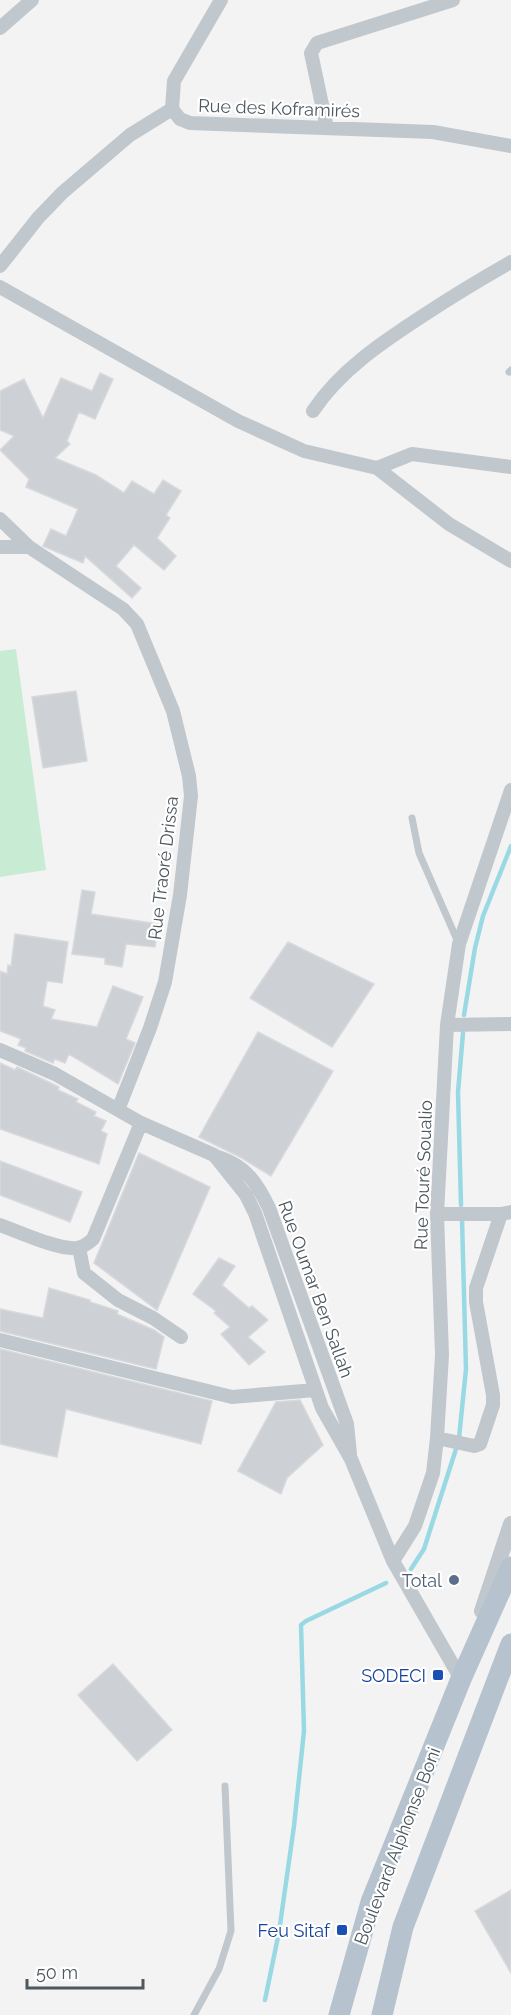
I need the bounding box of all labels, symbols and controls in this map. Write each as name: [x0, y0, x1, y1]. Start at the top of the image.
street label: Rue des Koframirés: [198, 95, 361, 121]
street label: Rue Traoré Drissa: [144, 795, 182, 941]
street label: Rue Touré Soualio: [410, 1099, 436, 1250]
street label: Rue Oumar Ben Sallah: [274, 1198, 358, 1380]
place label: Total: [402, 1570, 442, 1591]
marker: Total: [447, 1573, 461, 1587]
place label: SODECI: [361, 1665, 426, 1686]
marker: SODECI: [431, 1668, 445, 1682]
street label: Boulevard Alphonse Boni: [350, 1744, 444, 1948]
place label: Feu Sitaf: [258, 1920, 331, 1941]
marker: Feu Sitaf: [335, 1923, 349, 1937]
scale bar: [27, 1952, 142, 1990]
text: 50 m: [36, 1962, 78, 1983]

